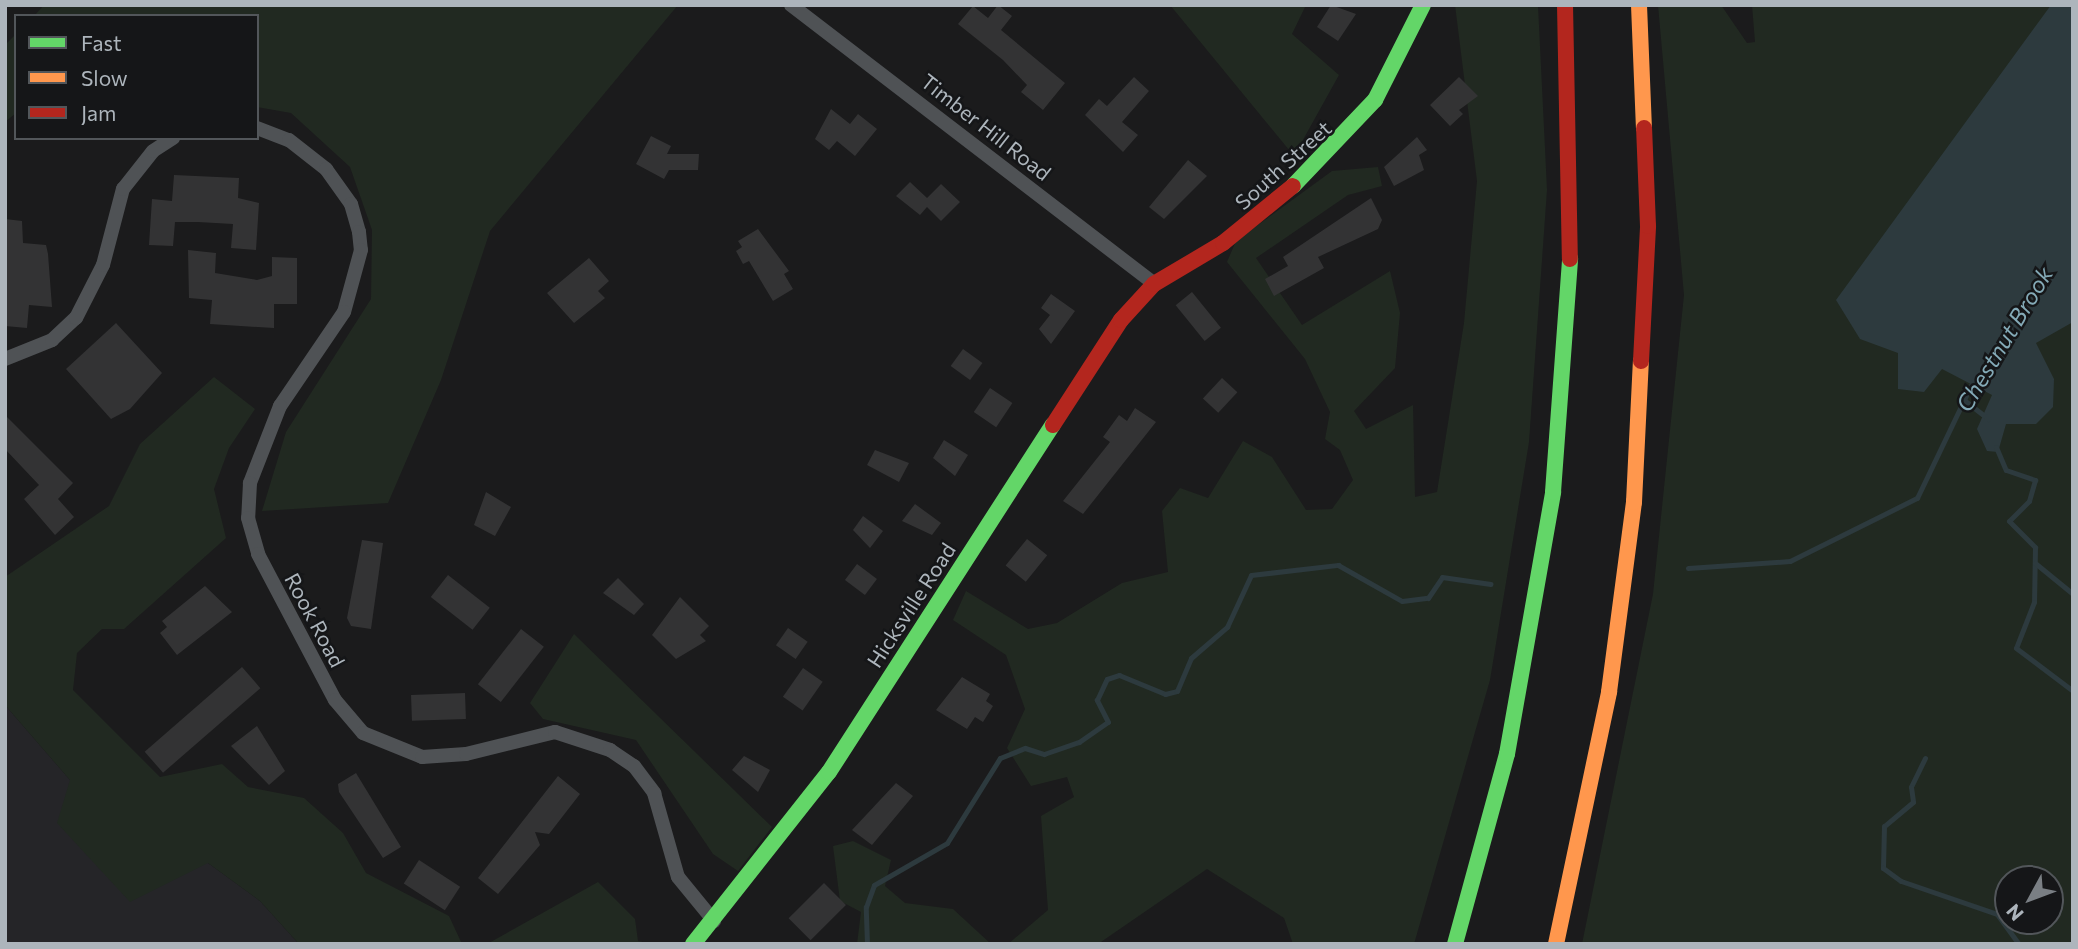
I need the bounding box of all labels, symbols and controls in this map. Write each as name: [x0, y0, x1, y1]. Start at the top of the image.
legend: [14, 14, 259, 140]
text: Fast: [81, 30, 122, 55]
text: Slow: [81, 65, 128, 90]
street label: Timber Hill Road: [916, 68, 1056, 186]
text: Jam: [81, 100, 116, 125]
street label: South Street: [1230, 115, 1336, 215]
water label: Chestnut Brook: [1950, 261, 2058, 417]
street label: Hicksville Road: [861, 538, 961, 672]
street label: Rook Road: [280, 569, 350, 671]
north arrow: [1994, 865, 2064, 935]
text: N: [2001, 900, 2028, 926]

